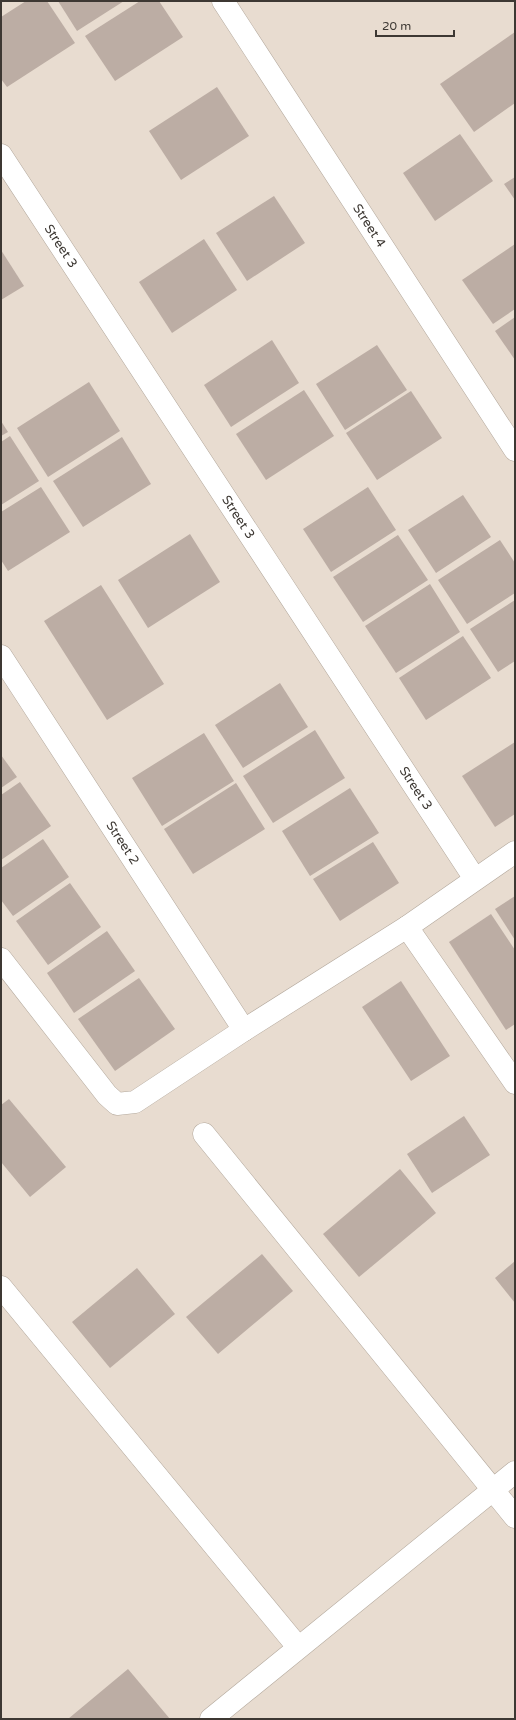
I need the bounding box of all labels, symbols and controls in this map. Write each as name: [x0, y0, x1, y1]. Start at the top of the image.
scale bar: [376, 12, 454, 38]
text: 20 m: [382, 19, 411, 33]
street label: Street 4: [349, 201, 389, 250]
street label: Street 3: [41, 221, 81, 271]
street label: Street 3: [218, 492, 258, 542]
street label: Street 3: [396, 764, 436, 813]
street label: Street 2: [103, 818, 142, 868]

